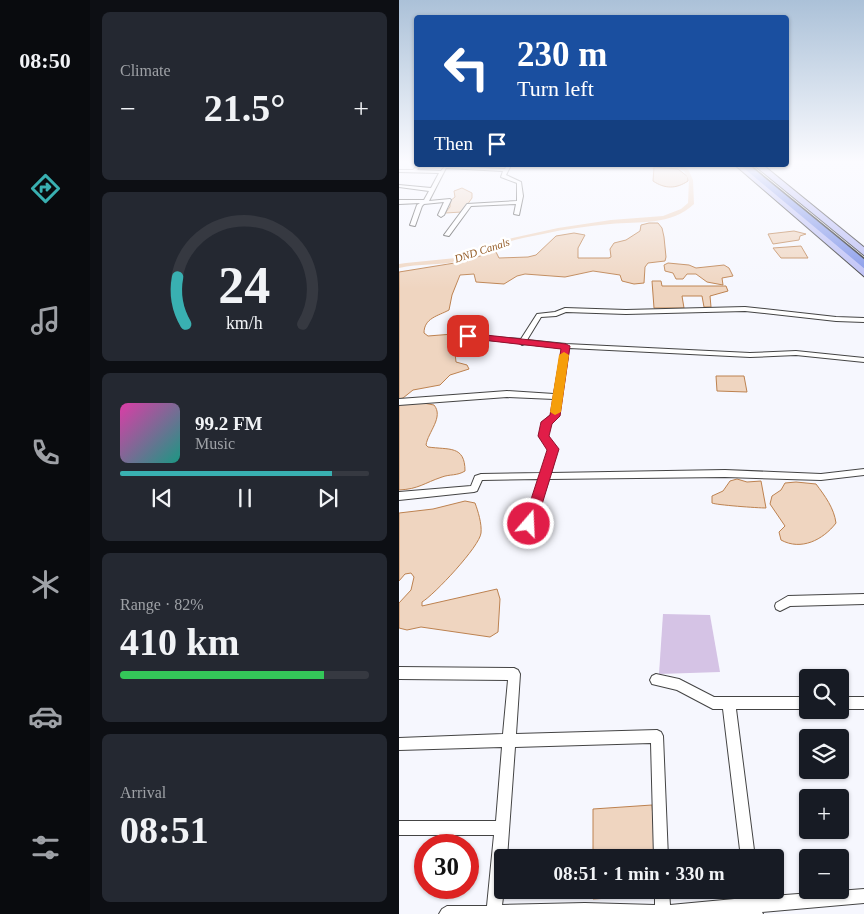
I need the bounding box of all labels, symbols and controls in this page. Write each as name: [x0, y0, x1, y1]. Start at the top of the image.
icon: left: [434, 35, 499, 100]
text: 230 m: [517, 35, 607, 74]
text: 08:50: [19, 48, 71, 73]
text: Climate: [120, 62, 171, 79]
text: Turn left: [517, 76, 594, 101]
text: 21.5°: [204, 87, 285, 129]
text: −: [120, 93, 136, 124]
text: +: [353, 93, 369, 124]
icon: arrive: [483, 130, 511, 158]
text: Then: [434, 133, 473, 154]
icon: directions: [28, 171, 63, 206]
water label: DND Canals: [452, 235, 511, 265]
text: 24: [219, 257, 271, 314]
icon: music: [28, 303, 63, 338]
text: km/h: [226, 313, 263, 333]
pin: [447, 315, 489, 357]
icon: arrive: [454, 322, 482, 350]
text: 99.2 FM: [195, 413, 263, 434]
icon: phone: [28, 435, 63, 470]
text: Music: [195, 435, 235, 452]
icon: previous: [148, 484, 176, 512]
icon: pause: [231, 484, 259, 512]
icon: next: [314, 484, 342, 512]
position arrow: [502, 497, 554, 549]
icon: climate: [28, 567, 63, 602]
text: Range · 82%: [120, 596, 204, 613]
text: 410 km: [120, 621, 239, 663]
map controls: [799, 669, 849, 899]
button: search: [799, 669, 849, 719]
icon: car: [28, 699, 63, 734]
button: layers: [799, 729, 849, 779]
text: Arrival: [120, 784, 166, 801]
button: +: [799, 789, 849, 839]
text: 08:51: [120, 809, 209, 851]
icon: filters: [28, 830, 63, 865]
speed limit sign: 30: [414, 834, 479, 899]
button: −: [799, 849, 849, 899]
text: 08:51 · 1 min · 330 m: [554, 863, 725, 884]

